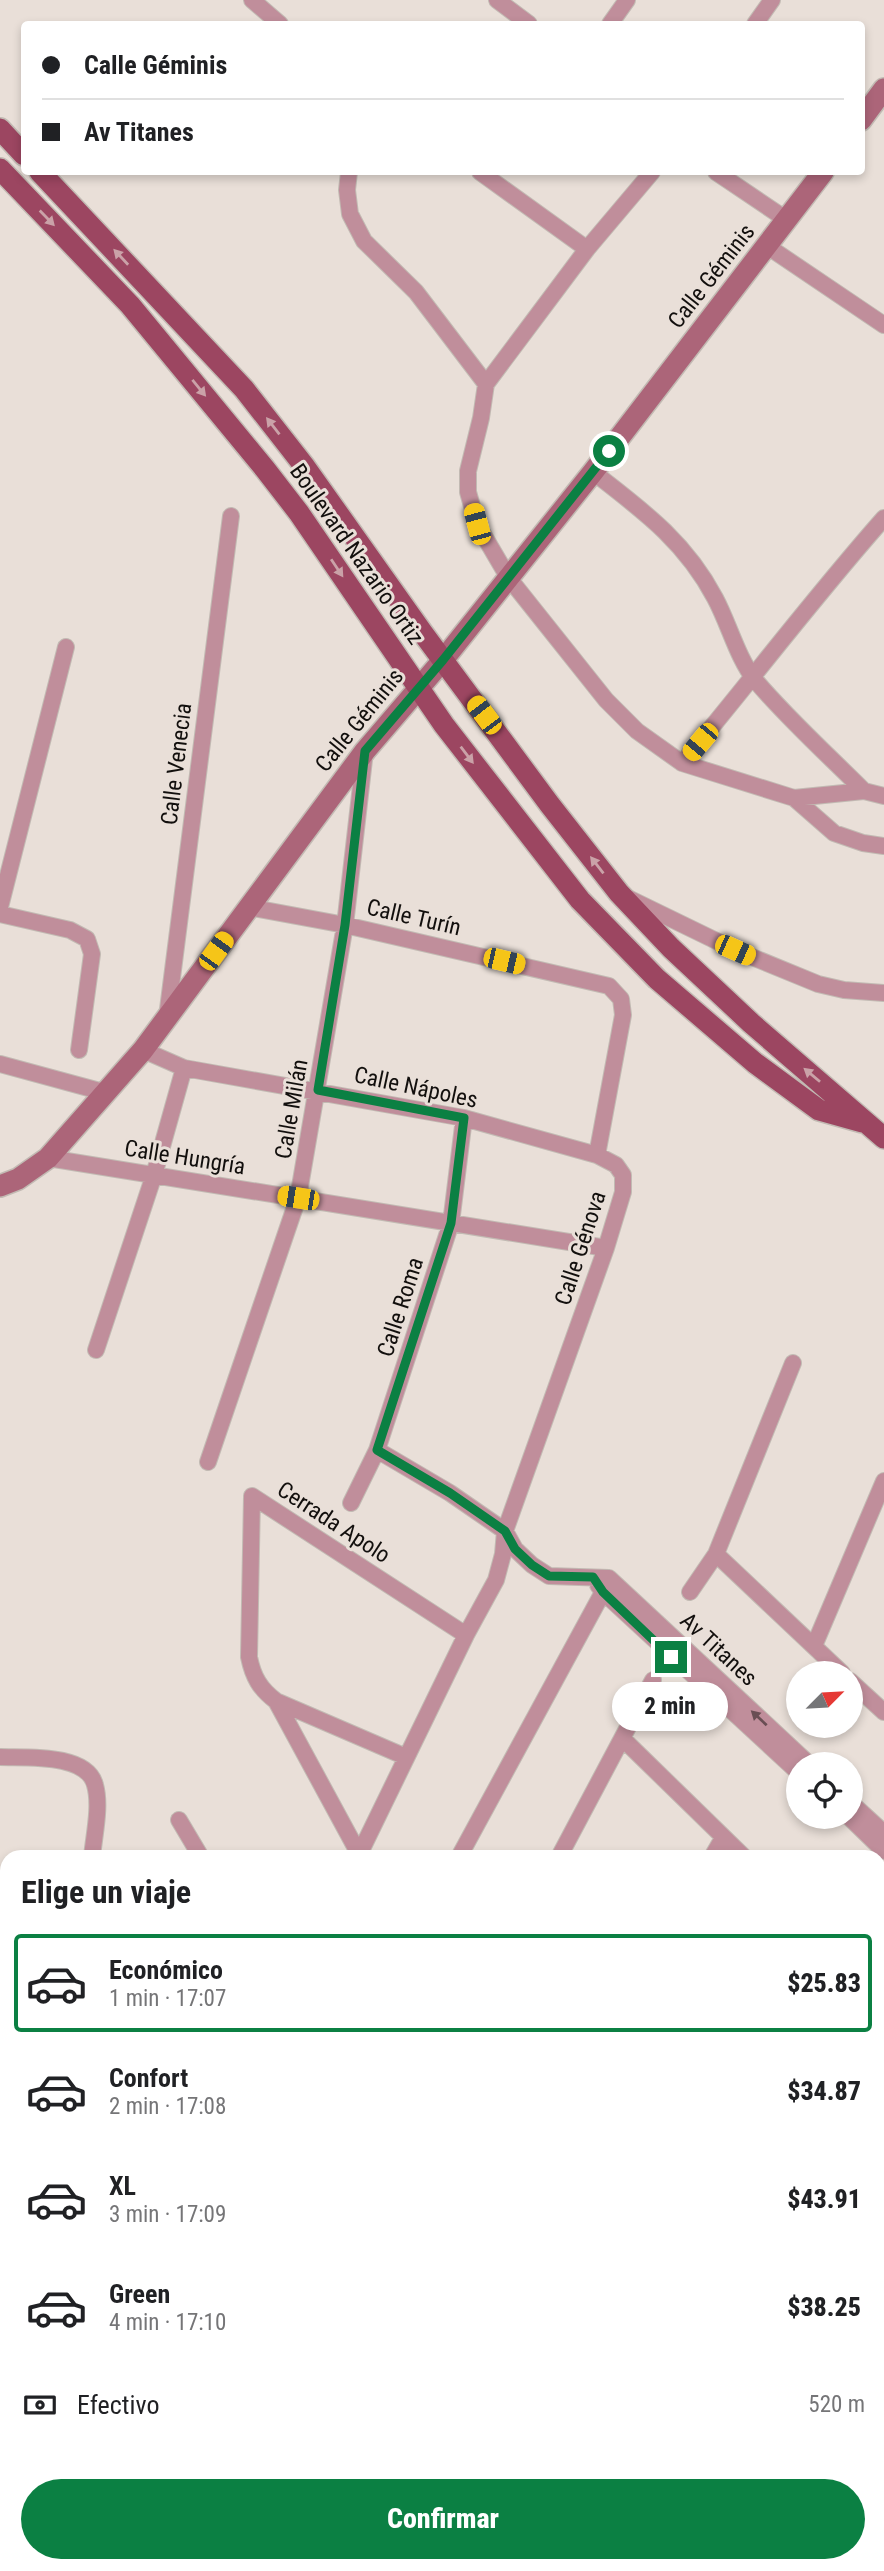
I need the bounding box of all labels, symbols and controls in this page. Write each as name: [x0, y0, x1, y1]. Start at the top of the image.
text: Calle Géminis: [84, 50, 227, 80]
text: Av Titanes: [84, 117, 194, 147]
one-way arrow: [39, 209, 55, 226]
street label: Calle Géminis: [662, 219, 760, 334]
one-way arrow: [113, 248, 129, 266]
one-way arrow: [191, 379, 206, 396]
one-way arrow: [266, 417, 281, 435]
route start: [593, 435, 625, 467]
street label: Boulevard Nazario Ortiz: [284, 459, 429, 650]
car: [462, 501, 493, 547]
one-way arrow: [330, 559, 343, 578]
street label: Calle Géminis: [310, 663, 409, 777]
car: [463, 692, 506, 738]
street label: Calle Venecia: [156, 702, 197, 827]
car: [679, 719, 722, 765]
one-way arrow: [460, 746, 474, 764]
one-way arrow: [590, 857, 605, 874]
street label: Calle Turín: [364, 894, 464, 941]
car: [196, 928, 237, 974]
car: [712, 932, 759, 968]
car: [482, 946, 527, 976]
street label: Calle Milán: [269, 1057, 314, 1161]
street label: Calle Nápoles: [352, 1061, 480, 1114]
one-way arrow: [804, 1068, 821, 1083]
street label: Calle Hungría: [123, 1135, 247, 1180]
car: [276, 1184, 321, 1212]
street label: Calle Génova: [549, 1188, 612, 1309]
street label: Calle Roma: [372, 1254, 429, 1360]
street label: Cerrada Apolo: [272, 1476, 395, 1569]
street label: Av Titanes: [675, 1607, 763, 1692]
route end: [655, 1641, 687, 1673]
north arrow: [786, 1661, 863, 1738]
map controls: [786, 1661, 863, 1829]
callout: 2 min: [613, 1682, 729, 1730]
text: 2 min: [644, 1693, 696, 1720]
one-way arrow: [751, 1710, 768, 1726]
button: locate: [786, 1752, 863, 1829]
text: Elige un viaje: [21, 1873, 191, 1911]
icon: car: [25, 1952, 88, 2015]
text: Económico: [109, 1955, 223, 1985]
text: $25.83: [787, 1968, 861, 1998]
text: 1 min · 17:07: [109, 1985, 226, 2012]
icon: car: [25, 2060, 88, 2123]
text: Confort: [109, 2063, 188, 2093]
text: $34.87: [787, 2076, 861, 2106]
text: 2 min · 17:08: [109, 2093, 226, 2120]
icon: car: [25, 2168, 88, 2231]
text: XL: [109, 2171, 136, 2201]
text: $43.91: [787, 2184, 861, 2214]
text: 3 min · 17:09: [109, 2201, 226, 2228]
icon: car: [25, 2276, 88, 2339]
text: Green: [109, 2279, 170, 2309]
text: $38.25: [787, 2292, 861, 2322]
text: 4 min · 17:10: [109, 2309, 226, 2336]
icon: cash: [21, 2386, 59, 2424]
text: Efectivo: [77, 2390, 159, 2420]
text: 520 m: [808, 2391, 865, 2418]
button: Confirmar: [21, 2479, 865, 2559]

